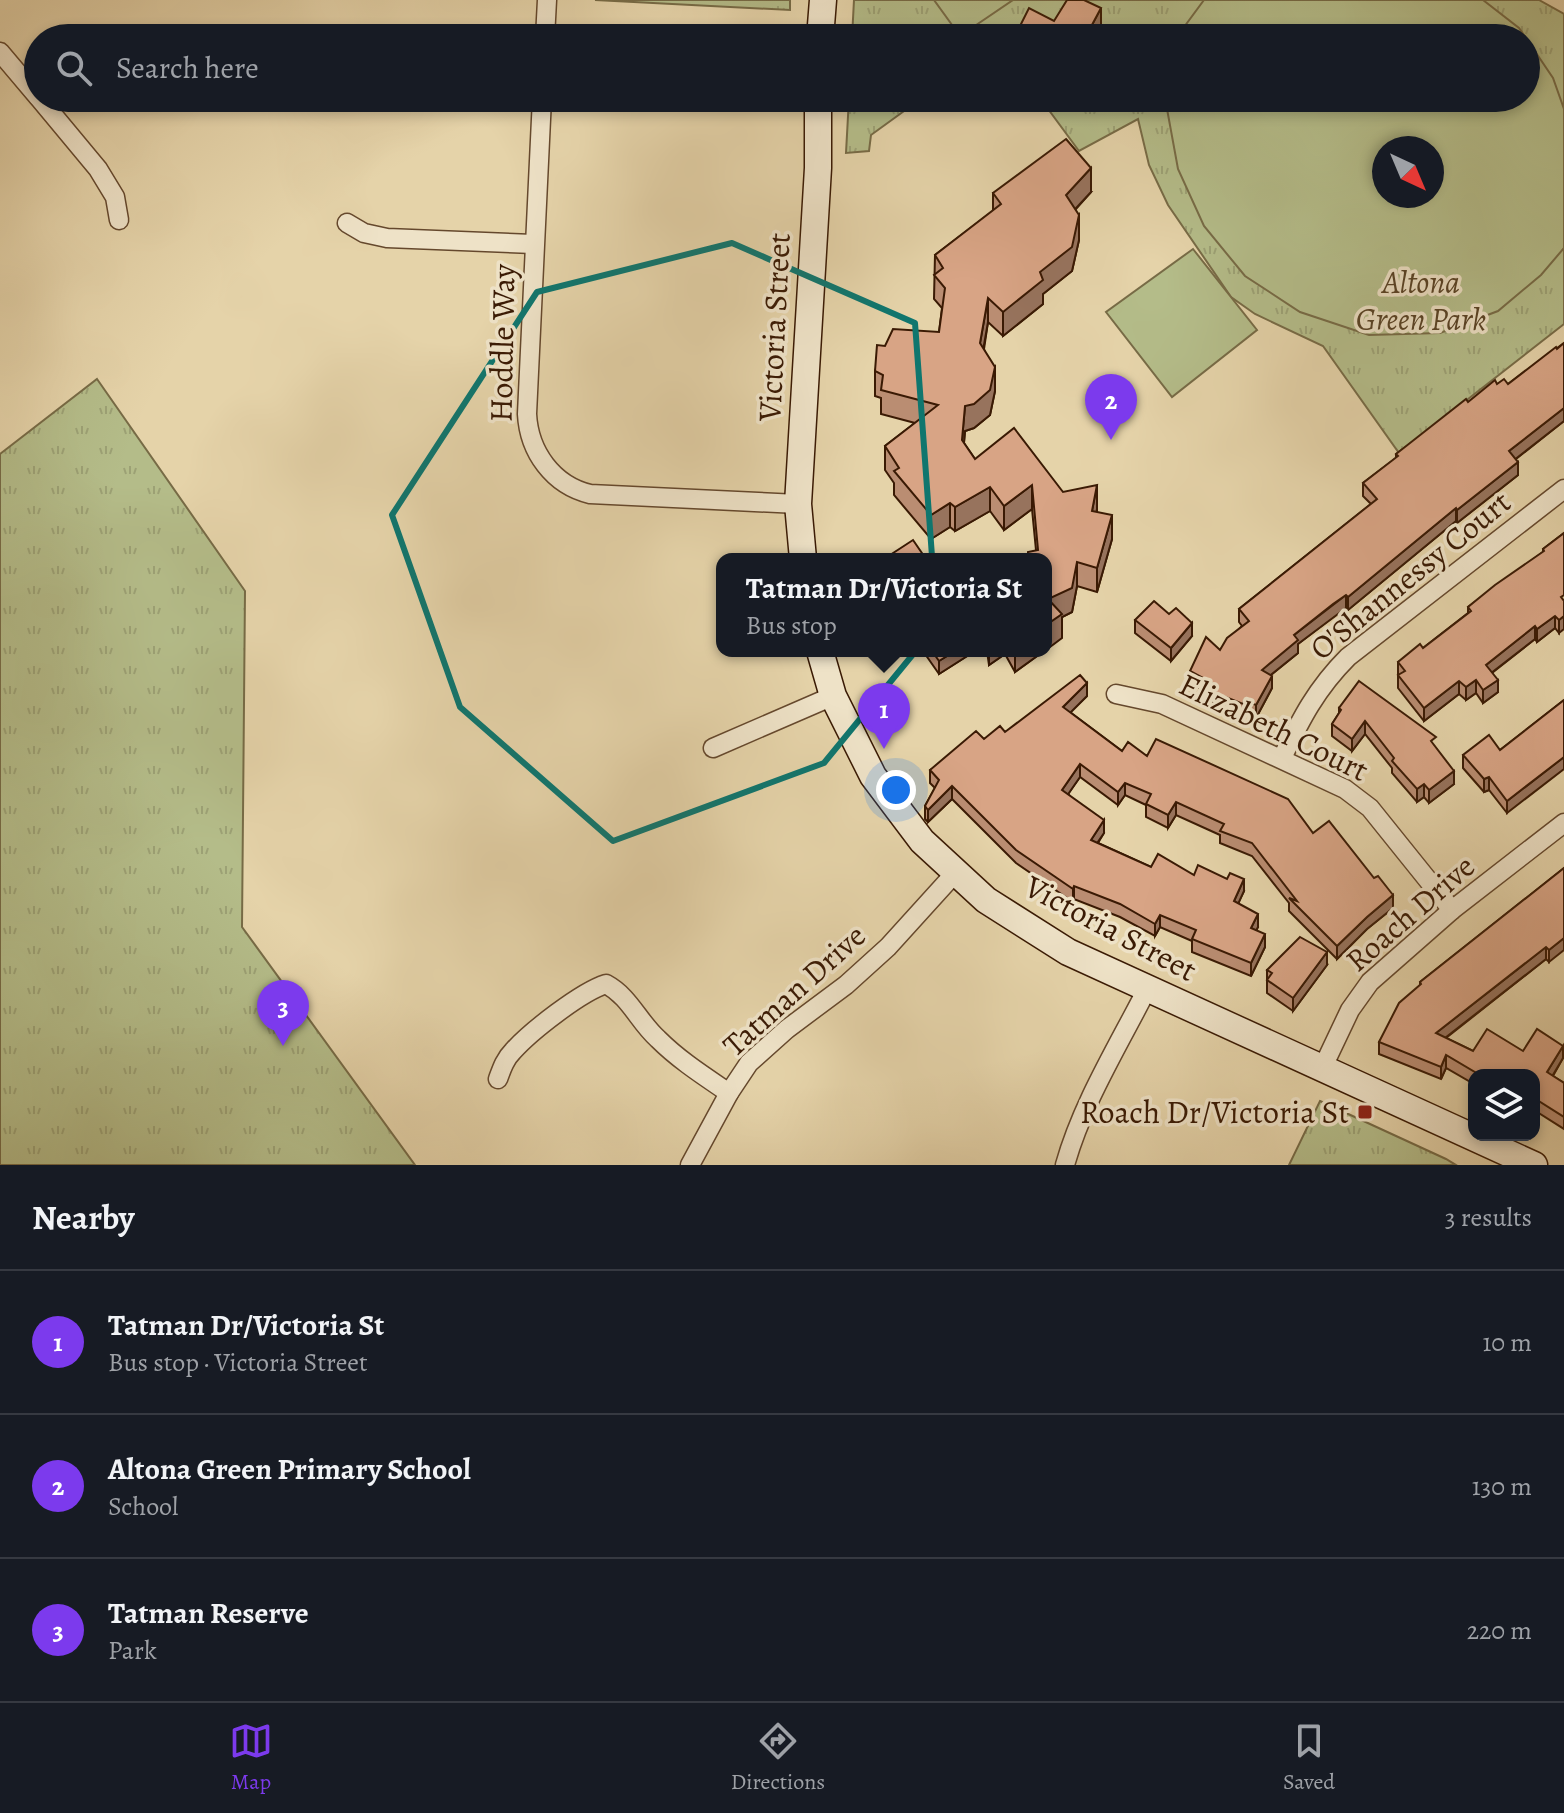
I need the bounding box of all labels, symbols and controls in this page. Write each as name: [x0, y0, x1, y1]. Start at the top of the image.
search box: [24, 24, 1540, 112]
icon: search: [52, 46, 96, 90]
text: Search here: [116, 48, 259, 88]
north arrow: [1372, 136, 1444, 208]
street label: Victoria Street: [747, 232, 801, 423]
park label: Altona Green Park: [1356, 260, 1486, 341]
street label: Hoddle Way: [479, 263, 525, 422]
pin: 2: [1085, 374, 1137, 440]
street label: O'Shannessy Court: [1300, 480, 1520, 670]
popup: [716, 553, 1052, 657]
text: Tatman Dr/Victoria St: [746, 568, 1022, 608]
text: Bus stop: [746, 608, 837, 643]
street label: Elizabeth Court: [1172, 662, 1376, 792]
pin: 1: [858, 683, 910, 749]
your location: [876, 770, 916, 810]
street label: Roach Drive: [1336, 844, 1484, 982]
street label: Victoria Street: [1017, 864, 1205, 992]
street label: Tatman Drive: [713, 914, 875, 1066]
pin: 3: [257, 980, 309, 1046]
map controls: [1468, 1069, 1540, 1141]
button: layers: [1468, 1069, 1540, 1141]
place label: Roach Dr/Victoria St: [1080, 1090, 1349, 1134]
marker: Roach Dr/Victoria St: [1356, 1103, 1374, 1121]
text: Nearby: [32, 1194, 135, 1241]
text: 3 results: [1445, 1200, 1532, 1235]
text: Tatman Dr/Victoria St: [108, 1305, 384, 1345]
text: 1: [53, 1325, 63, 1360]
text: 10 m: [1482, 1325, 1532, 1360]
text: Bus stop · Victoria Street: [108, 1345, 368, 1380]
text: Altona Green Primary School: [108, 1449, 471, 1489]
text: 2: [52, 1469, 64, 1504]
text: 130 m: [1472, 1469, 1532, 1504]
text: School: [108, 1489, 178, 1524]
text: Tatman Reserve: [108, 1593, 309, 1633]
text: 3: [52, 1613, 64, 1648]
text: 220 m: [1467, 1613, 1532, 1648]
text: Park: [108, 1633, 157, 1668]
tab: Map: [229, 1719, 273, 1797]
tab: Directions: [731, 1719, 825, 1797]
tab: Saved: [1283, 1719, 1335, 1797]

